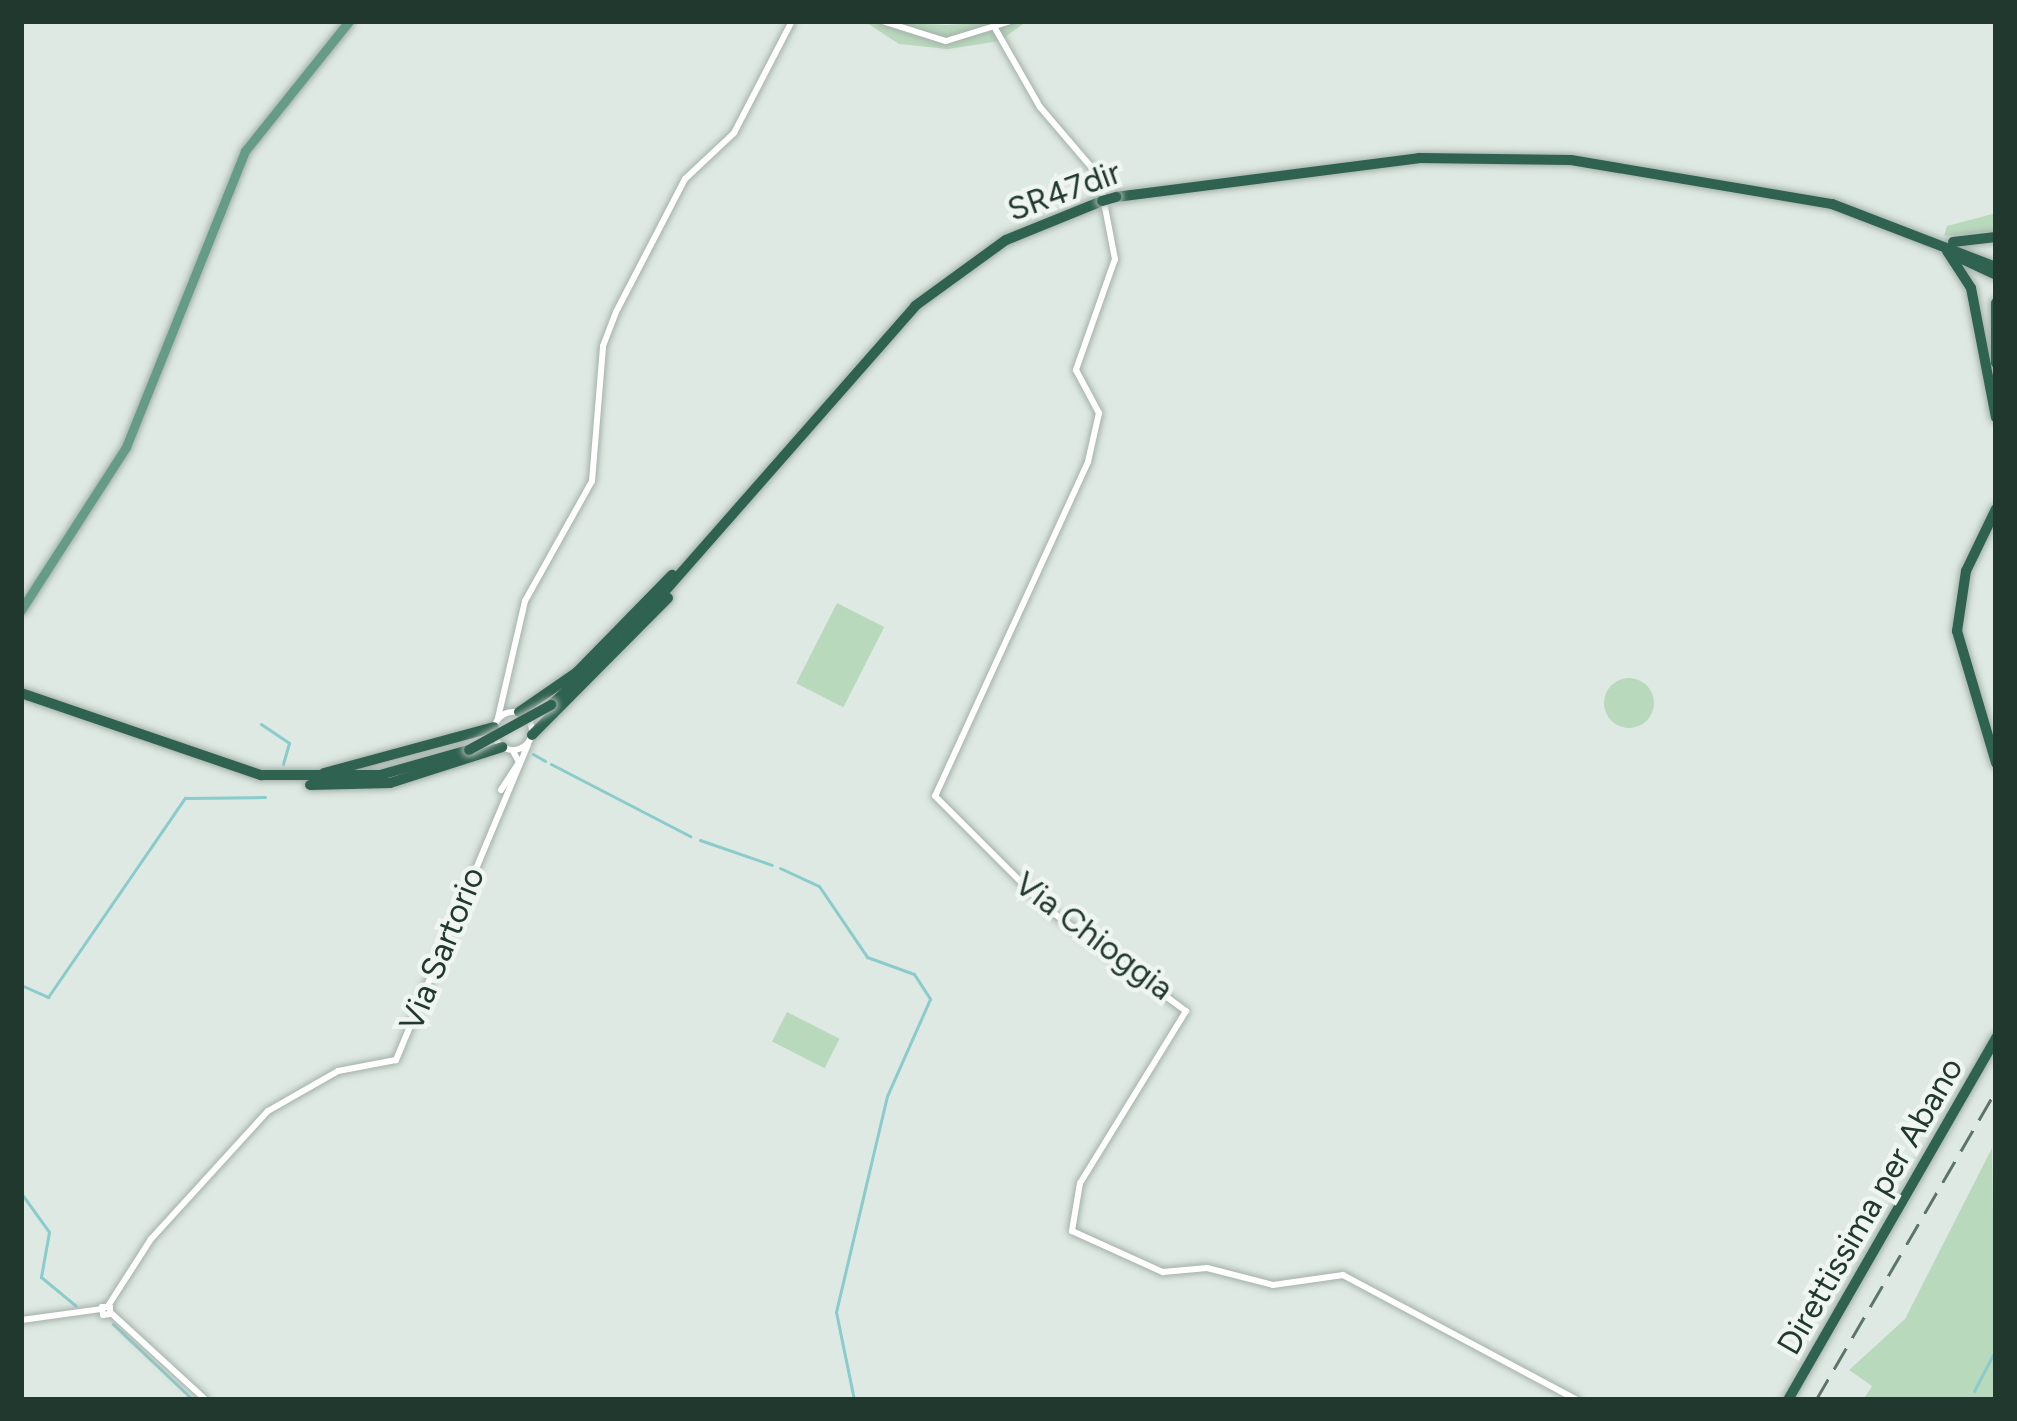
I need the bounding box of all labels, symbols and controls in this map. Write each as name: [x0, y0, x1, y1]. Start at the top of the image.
street label: SR47dir: [1002, 152, 1126, 230]
street label: Via Sartorio: [391, 861, 493, 1037]
street label: Via Chioggia: [1007, 864, 1181, 1008]
street label: Direttissima per Abano: [1769, 1050, 1971, 1362]

